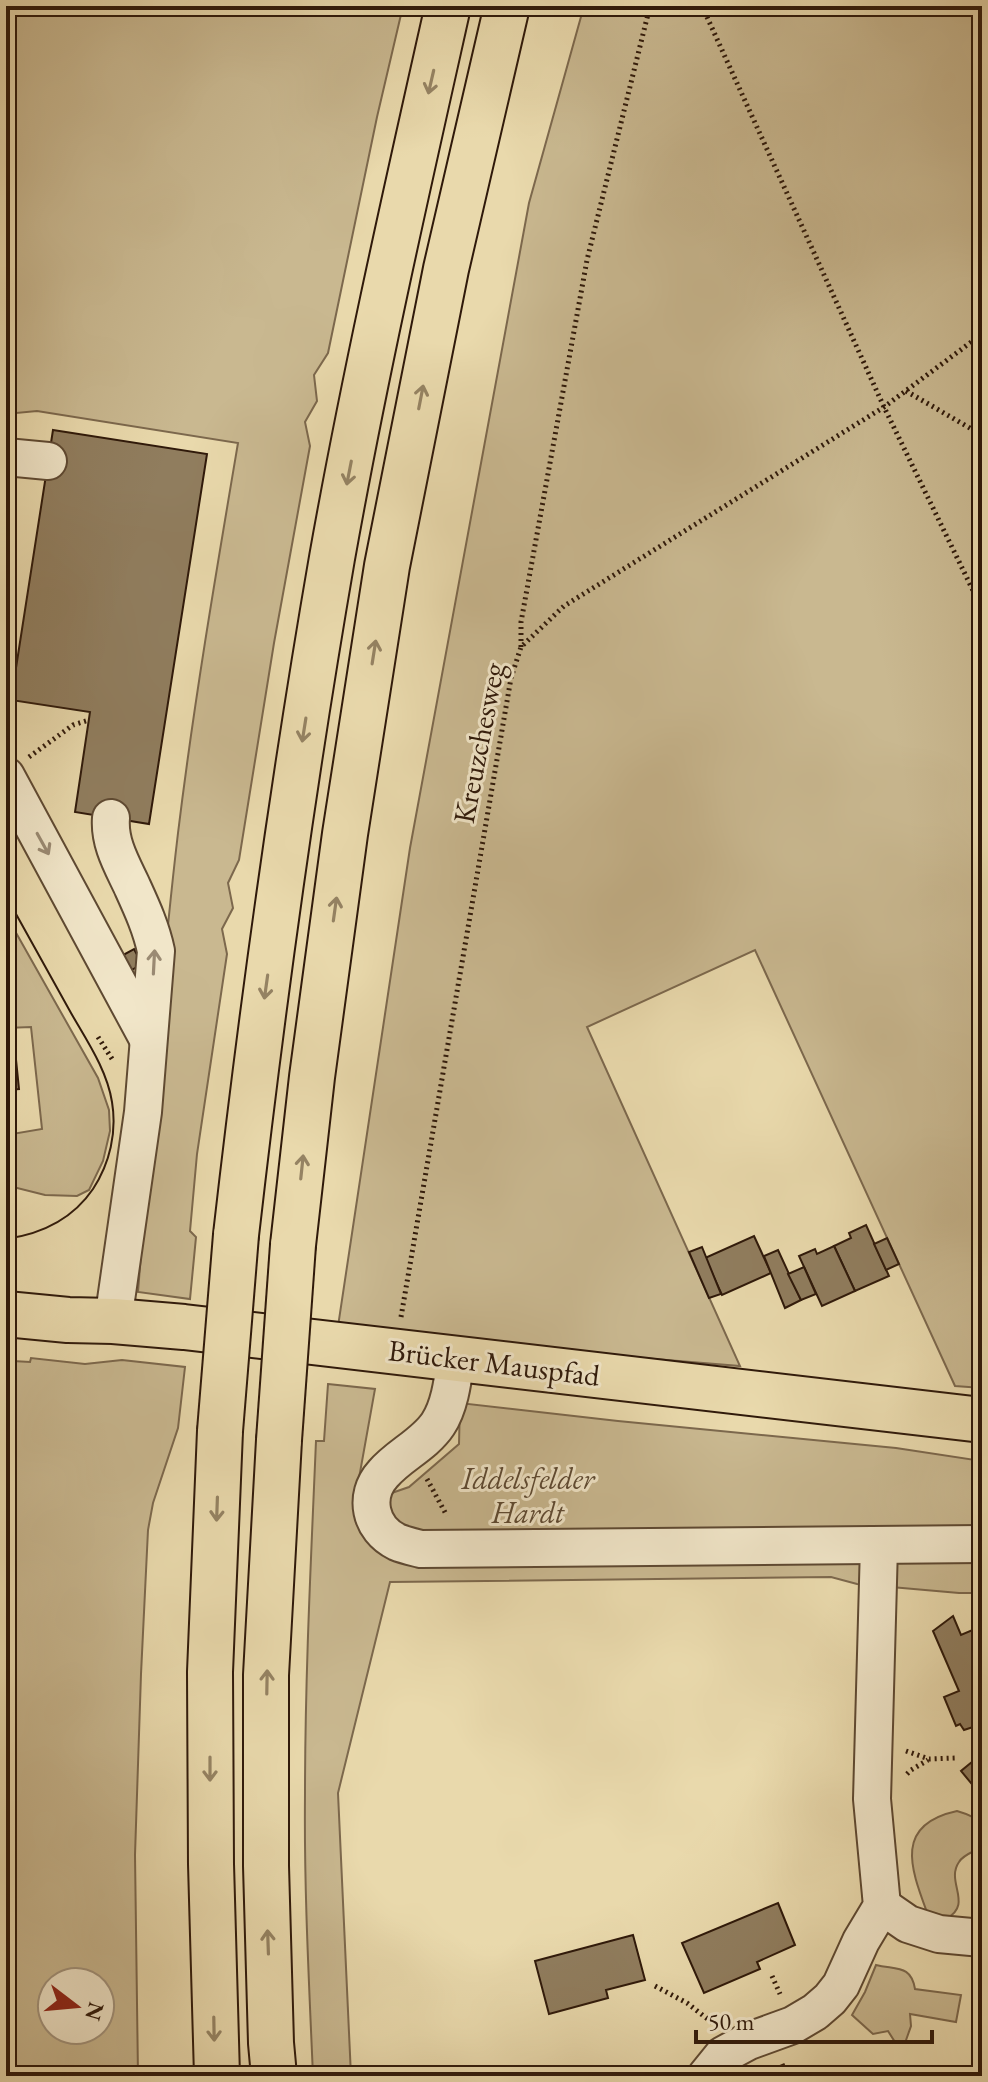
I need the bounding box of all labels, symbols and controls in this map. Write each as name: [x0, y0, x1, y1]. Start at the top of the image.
one-way arrow: [423, 69, 438, 94]
one-way arrow: [414, 384, 429, 410]
one-way arrow: [340, 460, 355, 486]
one-way arrow: [367, 640, 382, 666]
street label: Kreuzchesweg: [444, 658, 513, 827]
one-way arrow: [296, 716, 311, 742]
one-way arrow: [36, 832, 52, 856]
one-way arrow: [328, 897, 343, 923]
one-way arrow: [147, 949, 162, 975]
one-way arrow: [259, 973, 274, 1000]
one-way arrow: [295, 1154, 310, 1181]
street label: Brücker Mauspfad: [386, 1330, 603, 1395]
park label: Iddelsfelder Hardt: [461, 1459, 596, 1532]
one-way arrow: [209, 1495, 224, 1522]
one-way arrow: [259, 1669, 274, 1696]
one-way arrow: [202, 1755, 218, 1782]
one-way arrow: [261, 1929, 276, 1956]
north arrow: [36, 1966, 116, 2046]
scale bar: [696, 1994, 932, 2044]
text: N: [78, 1999, 111, 2024]
text: 50 m: [708, 2006, 755, 2037]
one-way arrow: [207, 2015, 222, 2041]

